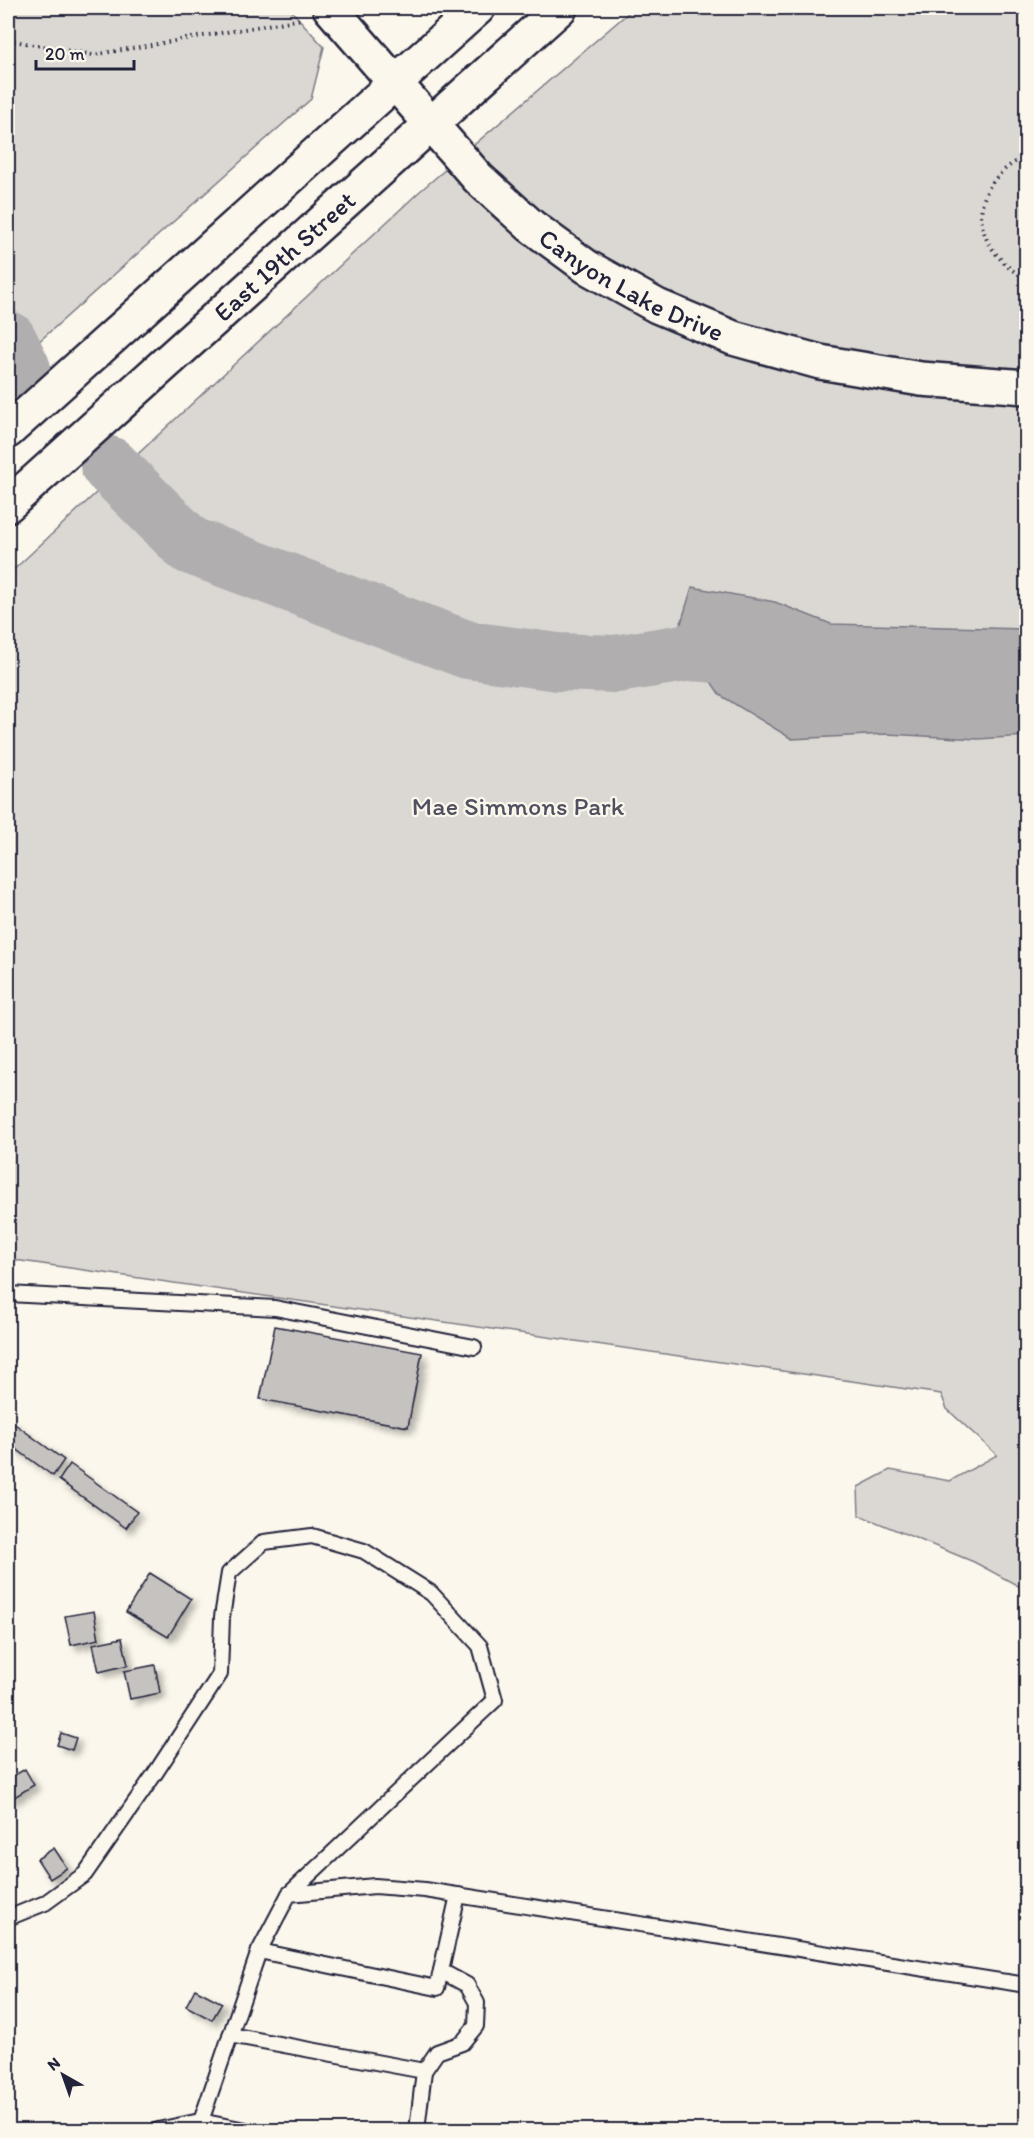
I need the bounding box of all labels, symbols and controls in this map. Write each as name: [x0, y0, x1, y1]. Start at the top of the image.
scale bar: [36, 33, 134, 71]
text: 20 m: [45, 43, 85, 65]
street label: East 19th Street: [207, 184, 362, 328]
street label: Canyon Lake Drive: [533, 221, 729, 348]
park label: Mae Simmons Park: [412, 790, 625, 822]
north arrow: [33, 2045, 93, 2105]
text: N: [43, 2053, 64, 2075]

